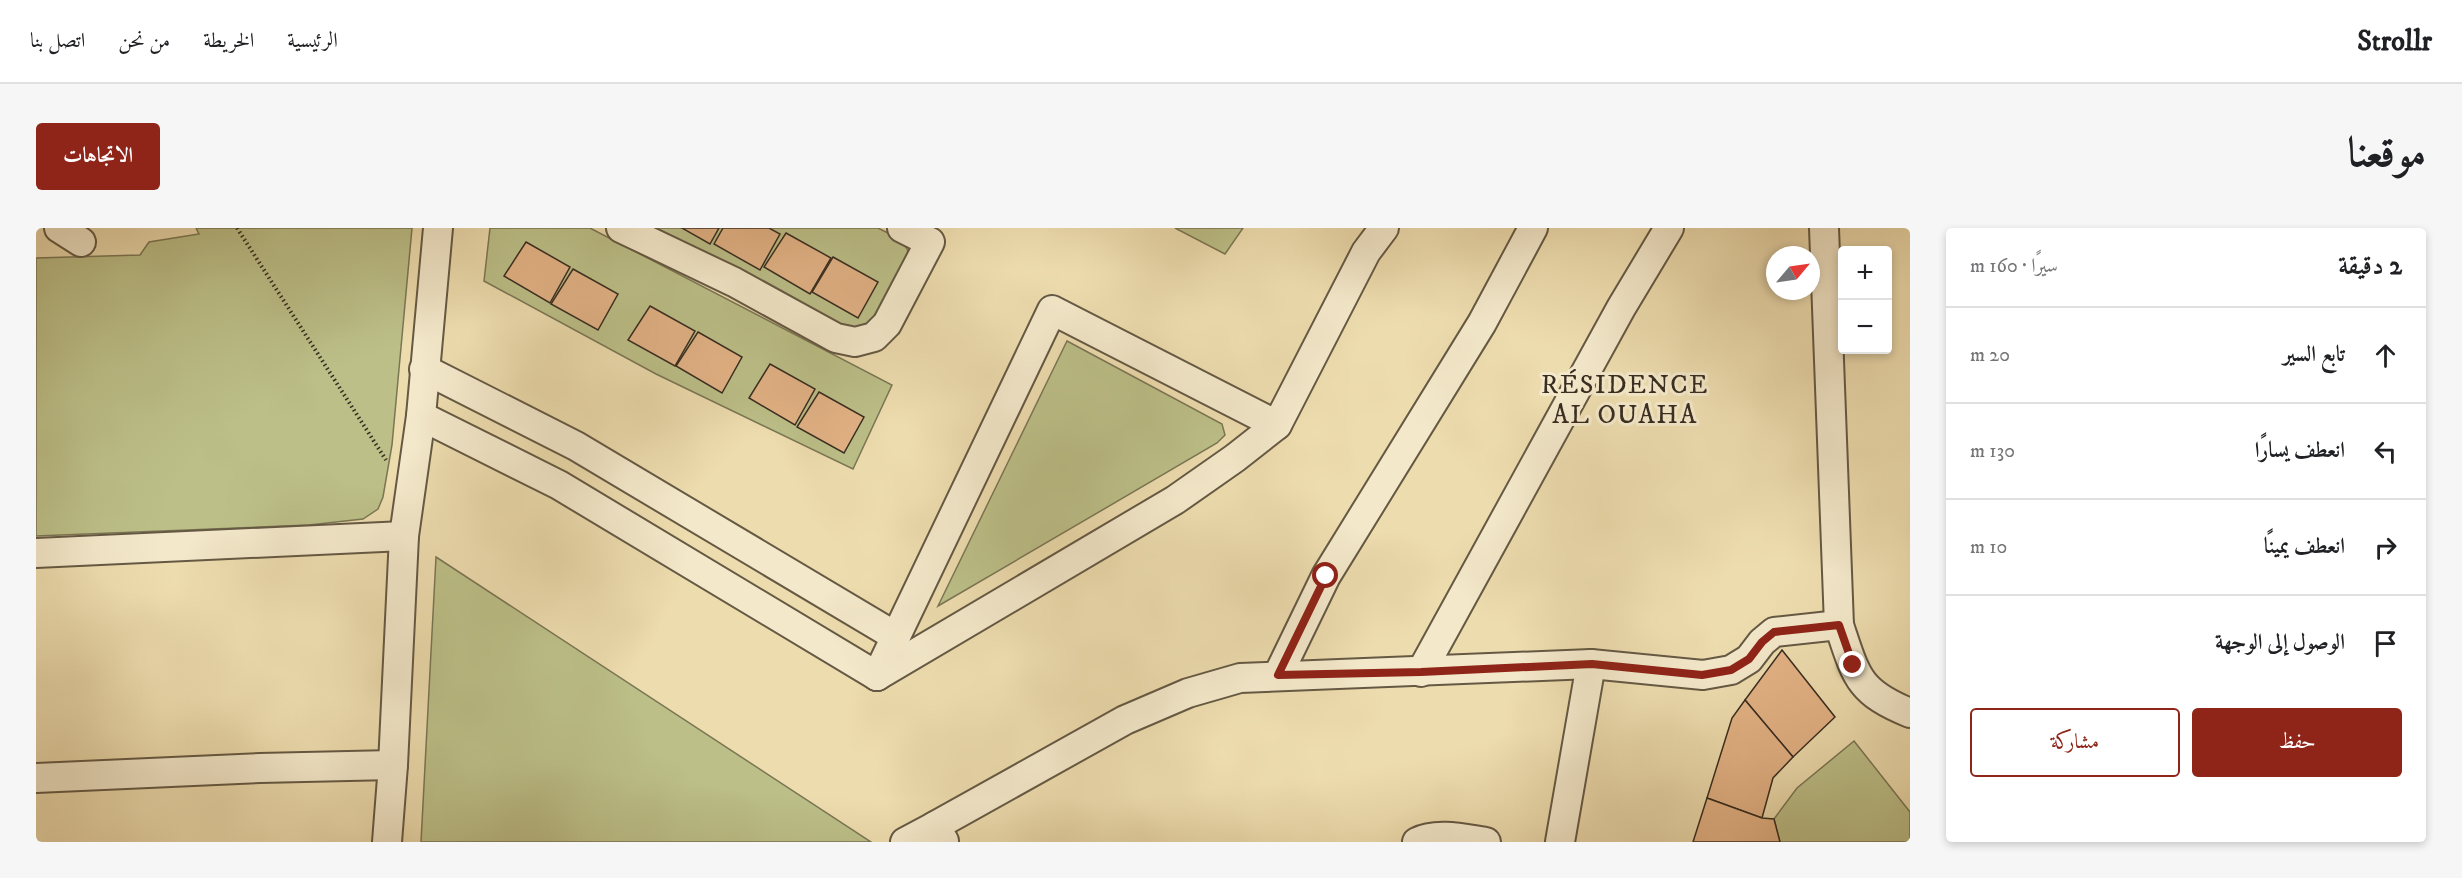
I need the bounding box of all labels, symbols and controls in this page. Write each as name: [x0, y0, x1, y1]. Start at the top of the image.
text: Strollr: [2357, 24, 2432, 59]
text: اتصل بنا: [30, 28, 85, 54]
text: من نحن: [118, 28, 170, 54]
text: الخريطة: [203, 28, 254, 54]
text: الرئيسية: [287, 28, 338, 54]
button: الاتجاهات: [36, 123, 160, 190]
text: موقعنا: [2348, 128, 2426, 180]
north arrow: [1766, 246, 1820, 300]
map controls: [1838, 246, 1892, 354]
button: +: [1838, 246, 1892, 300]
text: 2 دقيقة: [2338, 250, 2402, 283]
text: سيرًا · 160 m: [1970, 254, 2058, 279]
button: −: [1838, 300, 1892, 354]
icon: ahead: [2369, 339, 2402, 372]
text: تابع السير: [2283, 341, 2345, 368]
text: 20 m: [1970, 343, 2010, 368]
district label: RÉSIDENCE AL OUAHA: [1541, 369, 1709, 432]
icon: left: [2369, 435, 2402, 468]
text: انعطف يسارًا: [2255, 437, 2345, 464]
text: 130 m: [1970, 439, 2015, 464]
icon: right: [2369, 531, 2402, 564]
text: انعطف يمينًا: [2264, 533, 2345, 560]
text: 10 m: [1970, 535, 2007, 560]
route start: [1312, 562, 1338, 588]
icon: arrive: [2369, 627, 2402, 660]
text: الوصول إلى الوجهة: [2215, 629, 2345, 656]
route end: [1839, 651, 1865, 677]
button: مشاركة: [1970, 708, 2180, 777]
button: حفظ: [2192, 708, 2402, 777]

